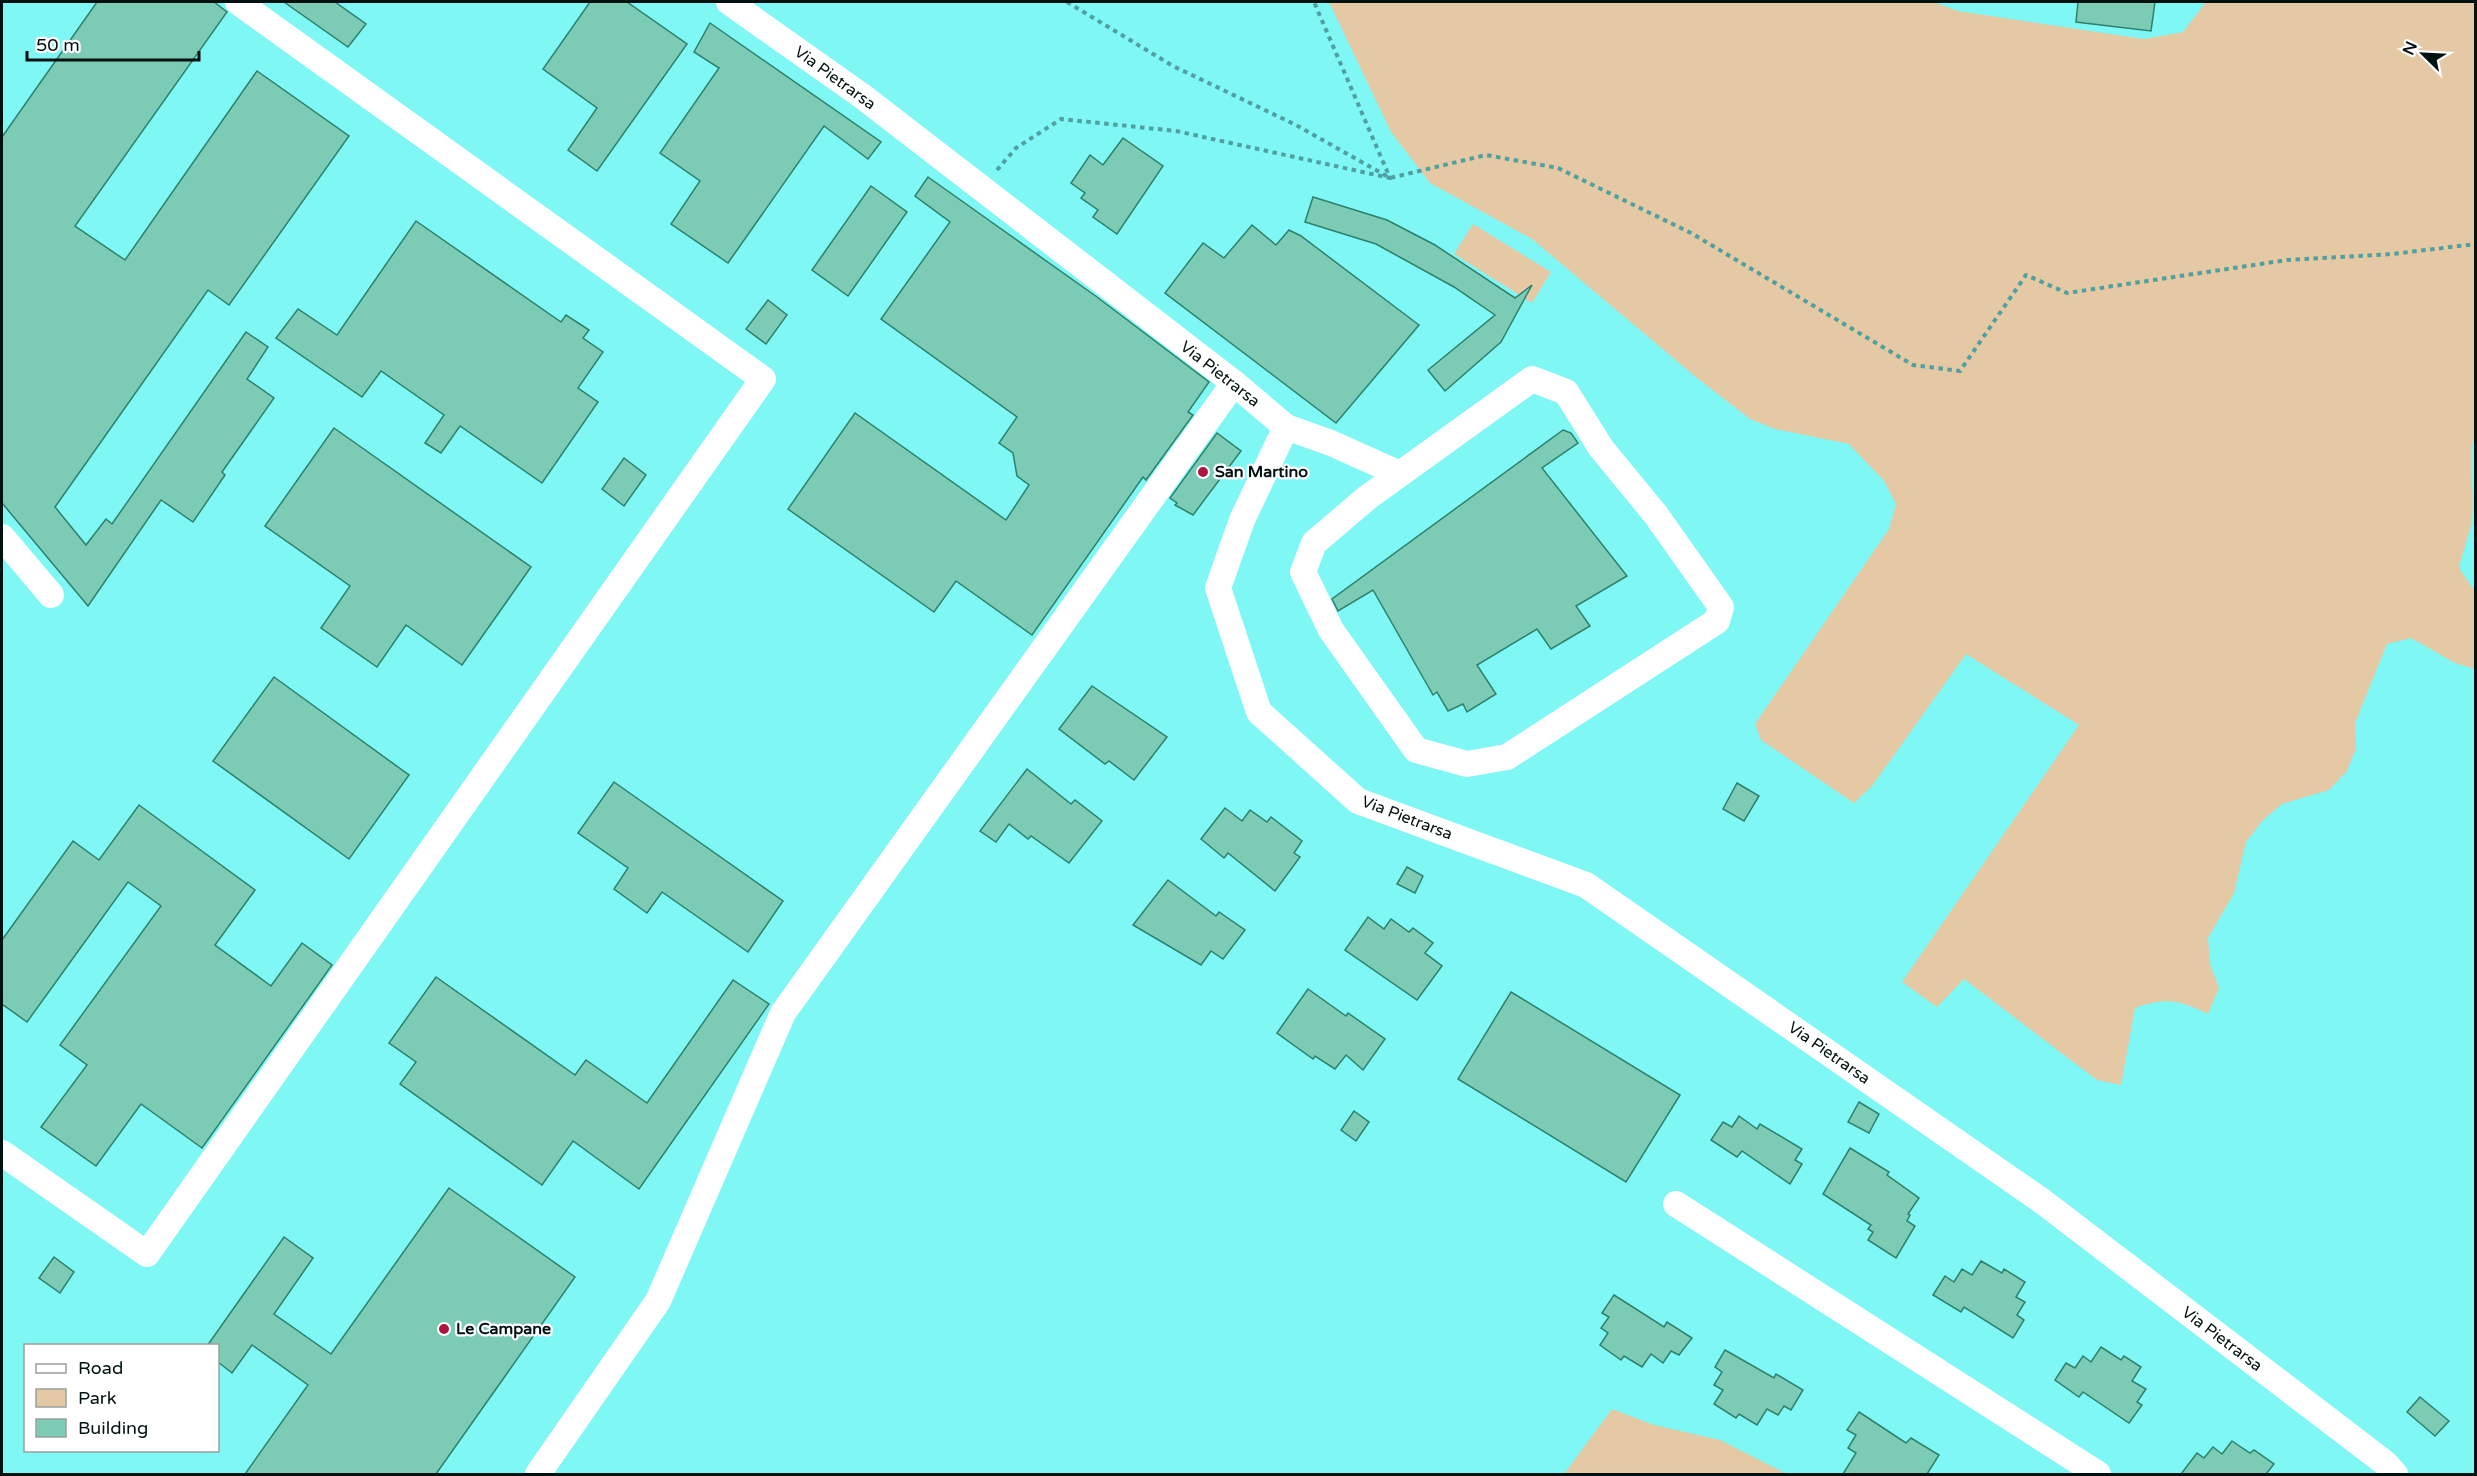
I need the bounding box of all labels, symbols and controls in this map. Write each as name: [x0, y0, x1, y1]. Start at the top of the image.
scale bar: [27, 24, 200, 62]
north arrow: [2393, 24, 2453, 84]
text: 50 m: [36, 34, 80, 56]
text: N: [2398, 38, 2422, 58]
street label: Via Pietrarsa: [790, 42, 880, 114]
street label: Via Pietrarsa: [1176, 337, 1264, 411]
place label: San Martino: [1215, 462, 1308, 482]
marker: San Martino: [1196, 465, 1210, 479]
street label: Via Pietrarsa: [1359, 792, 1455, 844]
street label: Via Pietrarsa: [1784, 1017, 1874, 1089]
street label: Via Pietrarsa: [2178, 1302, 2266, 1376]
place label: Le Campane: [456, 1319, 551, 1339]
marker: Le Campane: [437, 1322, 451, 1336]
legend: [24, 1344, 219, 1452]
text: Road: [78, 1357, 123, 1379]
text: Park: [78, 1387, 117, 1409]
text: Building: [78, 1417, 148, 1439]

